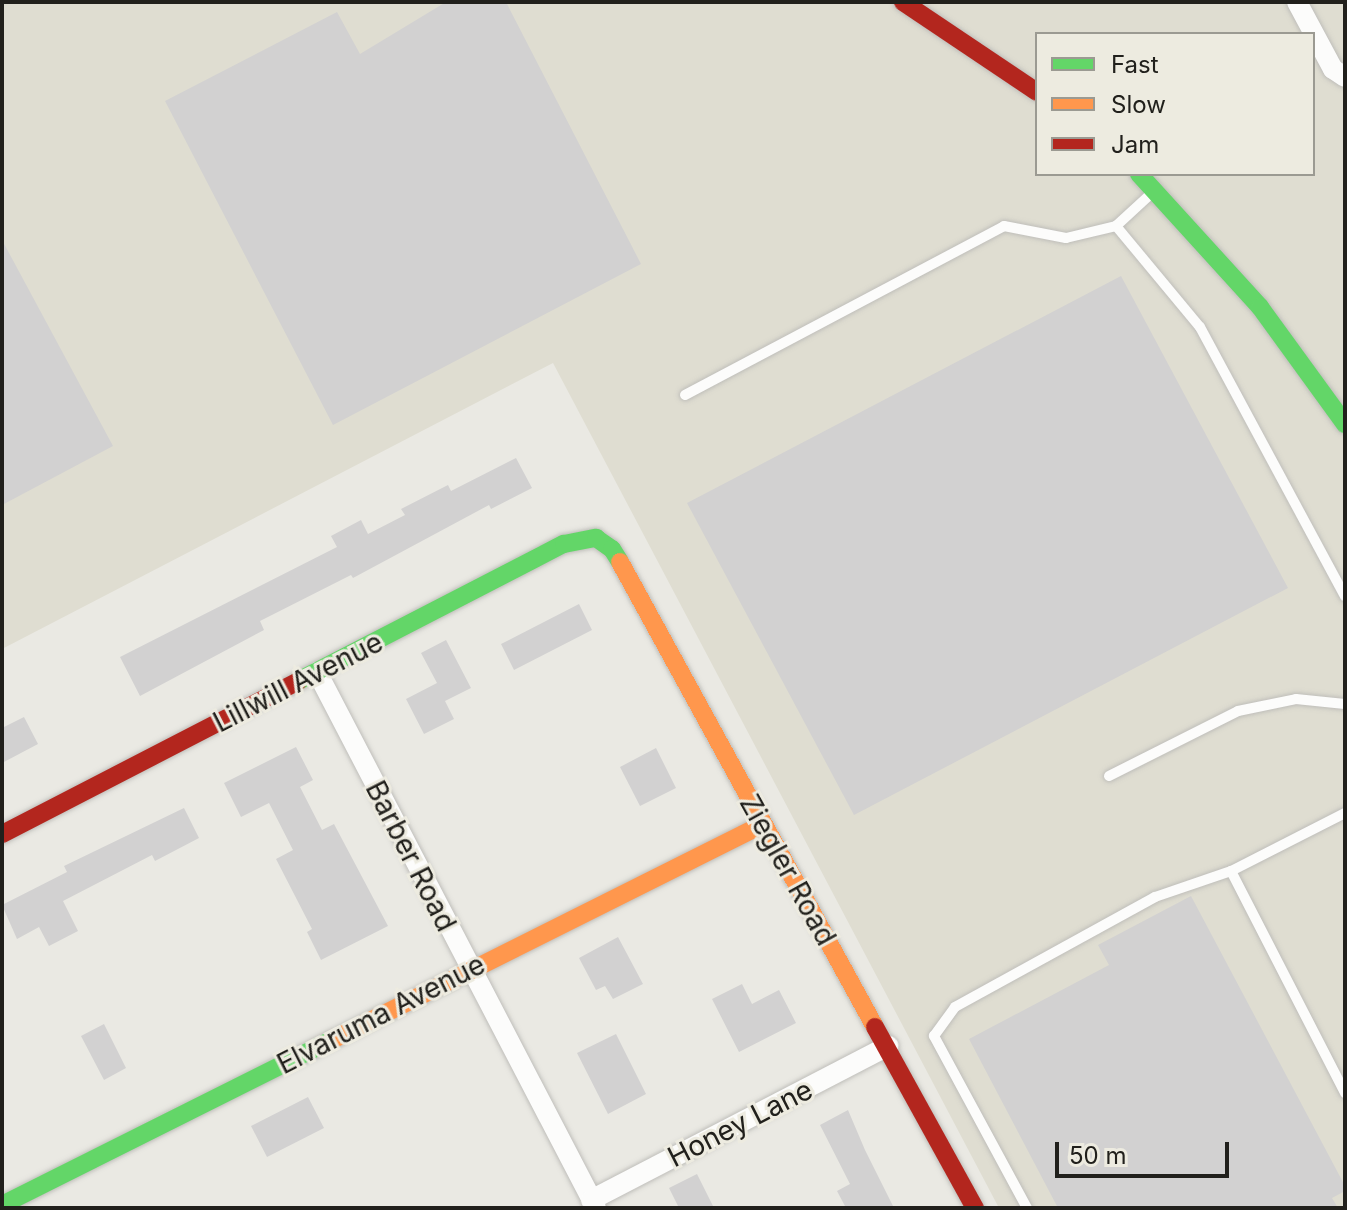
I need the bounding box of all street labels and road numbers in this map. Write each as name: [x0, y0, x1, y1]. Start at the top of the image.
street label: Lillwill Avenue: [208, 625, 388, 739]
street label: Barber Road: [359, 775, 463, 937]
street label: Ziegler Road: [733, 789, 843, 951]
street label: Elvaruma Avenue: [272, 947, 490, 1081]
street label: Honey Lane: [662, 1072, 818, 1174]

